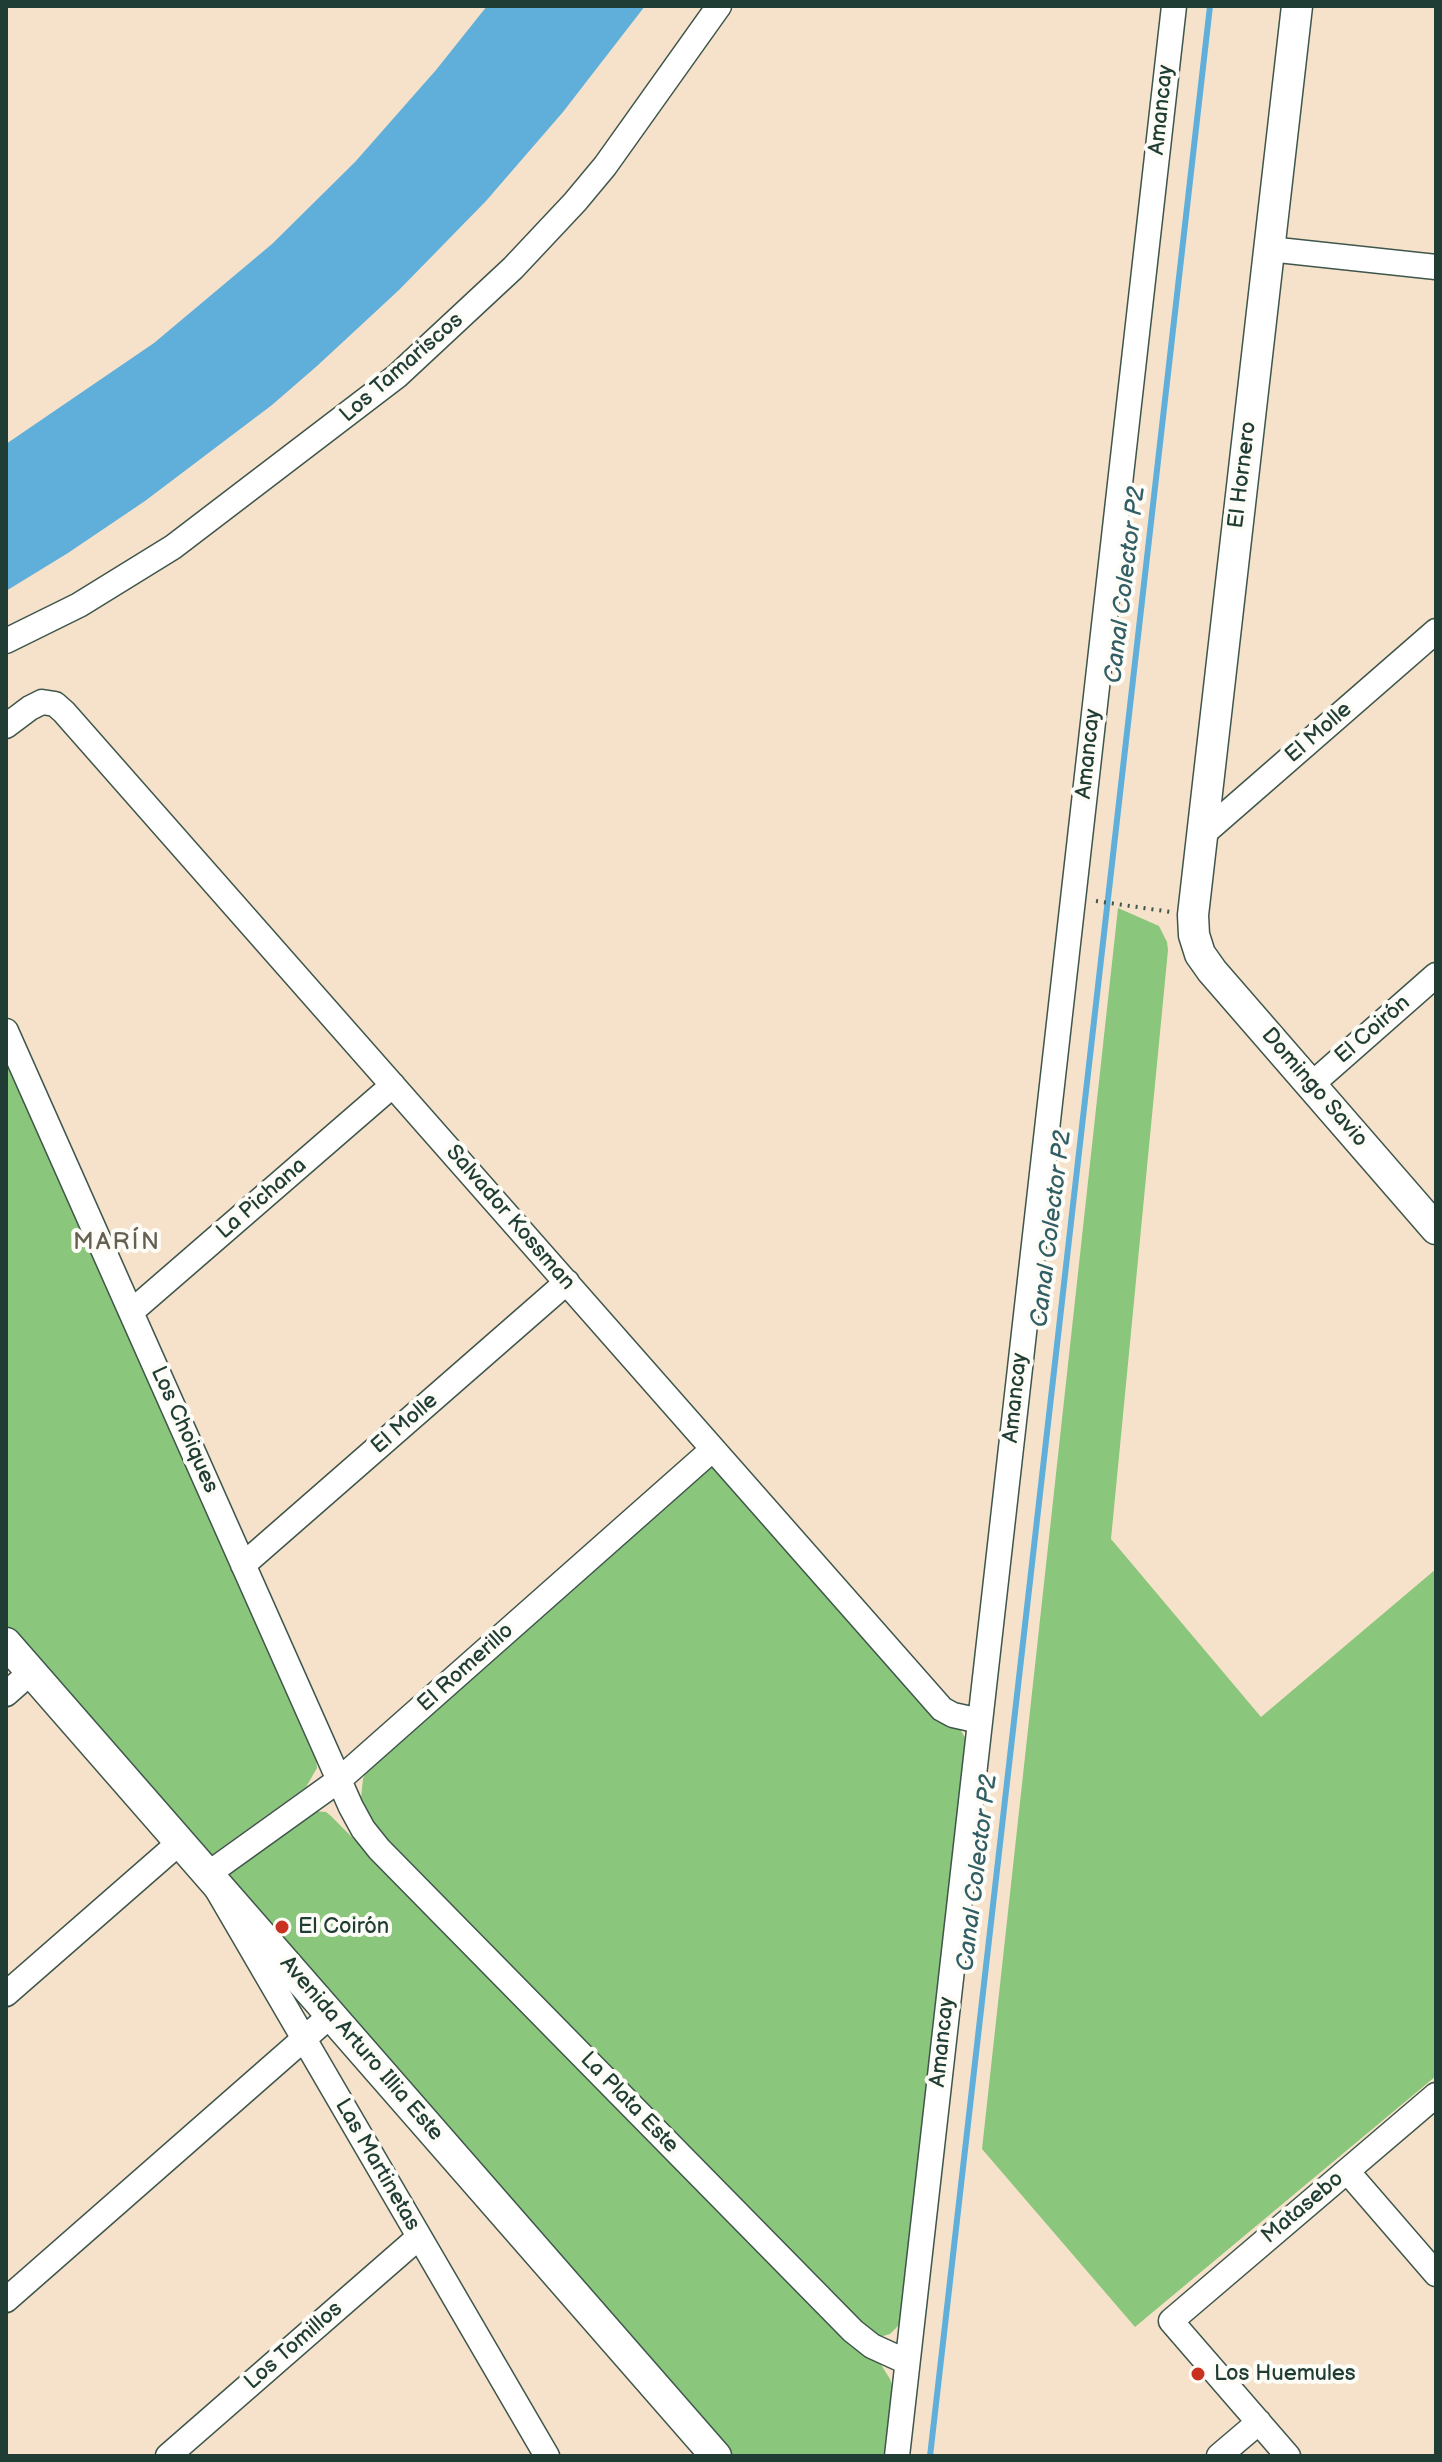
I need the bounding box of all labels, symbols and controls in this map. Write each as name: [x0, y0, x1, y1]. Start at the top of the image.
street label: Amancay: [1144, 64, 1180, 156]
street label: Los Tamariscos: [335, 307, 469, 429]
street label: El Hornero: [1223, 420, 1263, 530]
water label: Canal Colector P2: [1100, 485, 1152, 685]
street label: El Molle: [1280, 697, 1358, 769]
street label: Amancay: [1071, 708, 1107, 800]
street label: El Coirón: [1330, 990, 1416, 1070]
street label: Domingo Savio: [1255, 1023, 1373, 1153]
water label: Canal Colector P2: [1026, 1129, 1078, 1329]
street label: Salvador Kossman: [440, 1140, 580, 1296]
street label: La Pichana: [212, 1153, 312, 1245]
district label: MARÍN: [73, 1229, 161, 1257]
street label: Amancay: [998, 1352, 1034, 1444]
street label: Los Choiques: [144, 1363, 224, 1497]
street label: El Molle: [366, 1388, 444, 1460]
street label: El Romerillo: [413, 1618, 519, 1718]
water label: Canal Colector P2: [952, 1773, 1004, 1973]
place label: El Coirón: [298, 1914, 389, 1940]
marker: El Coirón: [273, 1918, 291, 1936]
street label: Avenida Arturo Illia Este: [274, 1951, 448, 2147]
street label: Amancay: [925, 1996, 961, 2088]
street label: La Plata Este: [574, 2047, 684, 2159]
street label: Las Martinetas: [329, 2094, 425, 2236]
street label: Matasebo: [1257, 2166, 1349, 2250]
street label: Los Tomillos: [240, 2296, 348, 2396]
place label: Los Huemules: [1214, 2361, 1356, 2387]
marker: Los Huemules: [1189, 2365, 1207, 2383]

